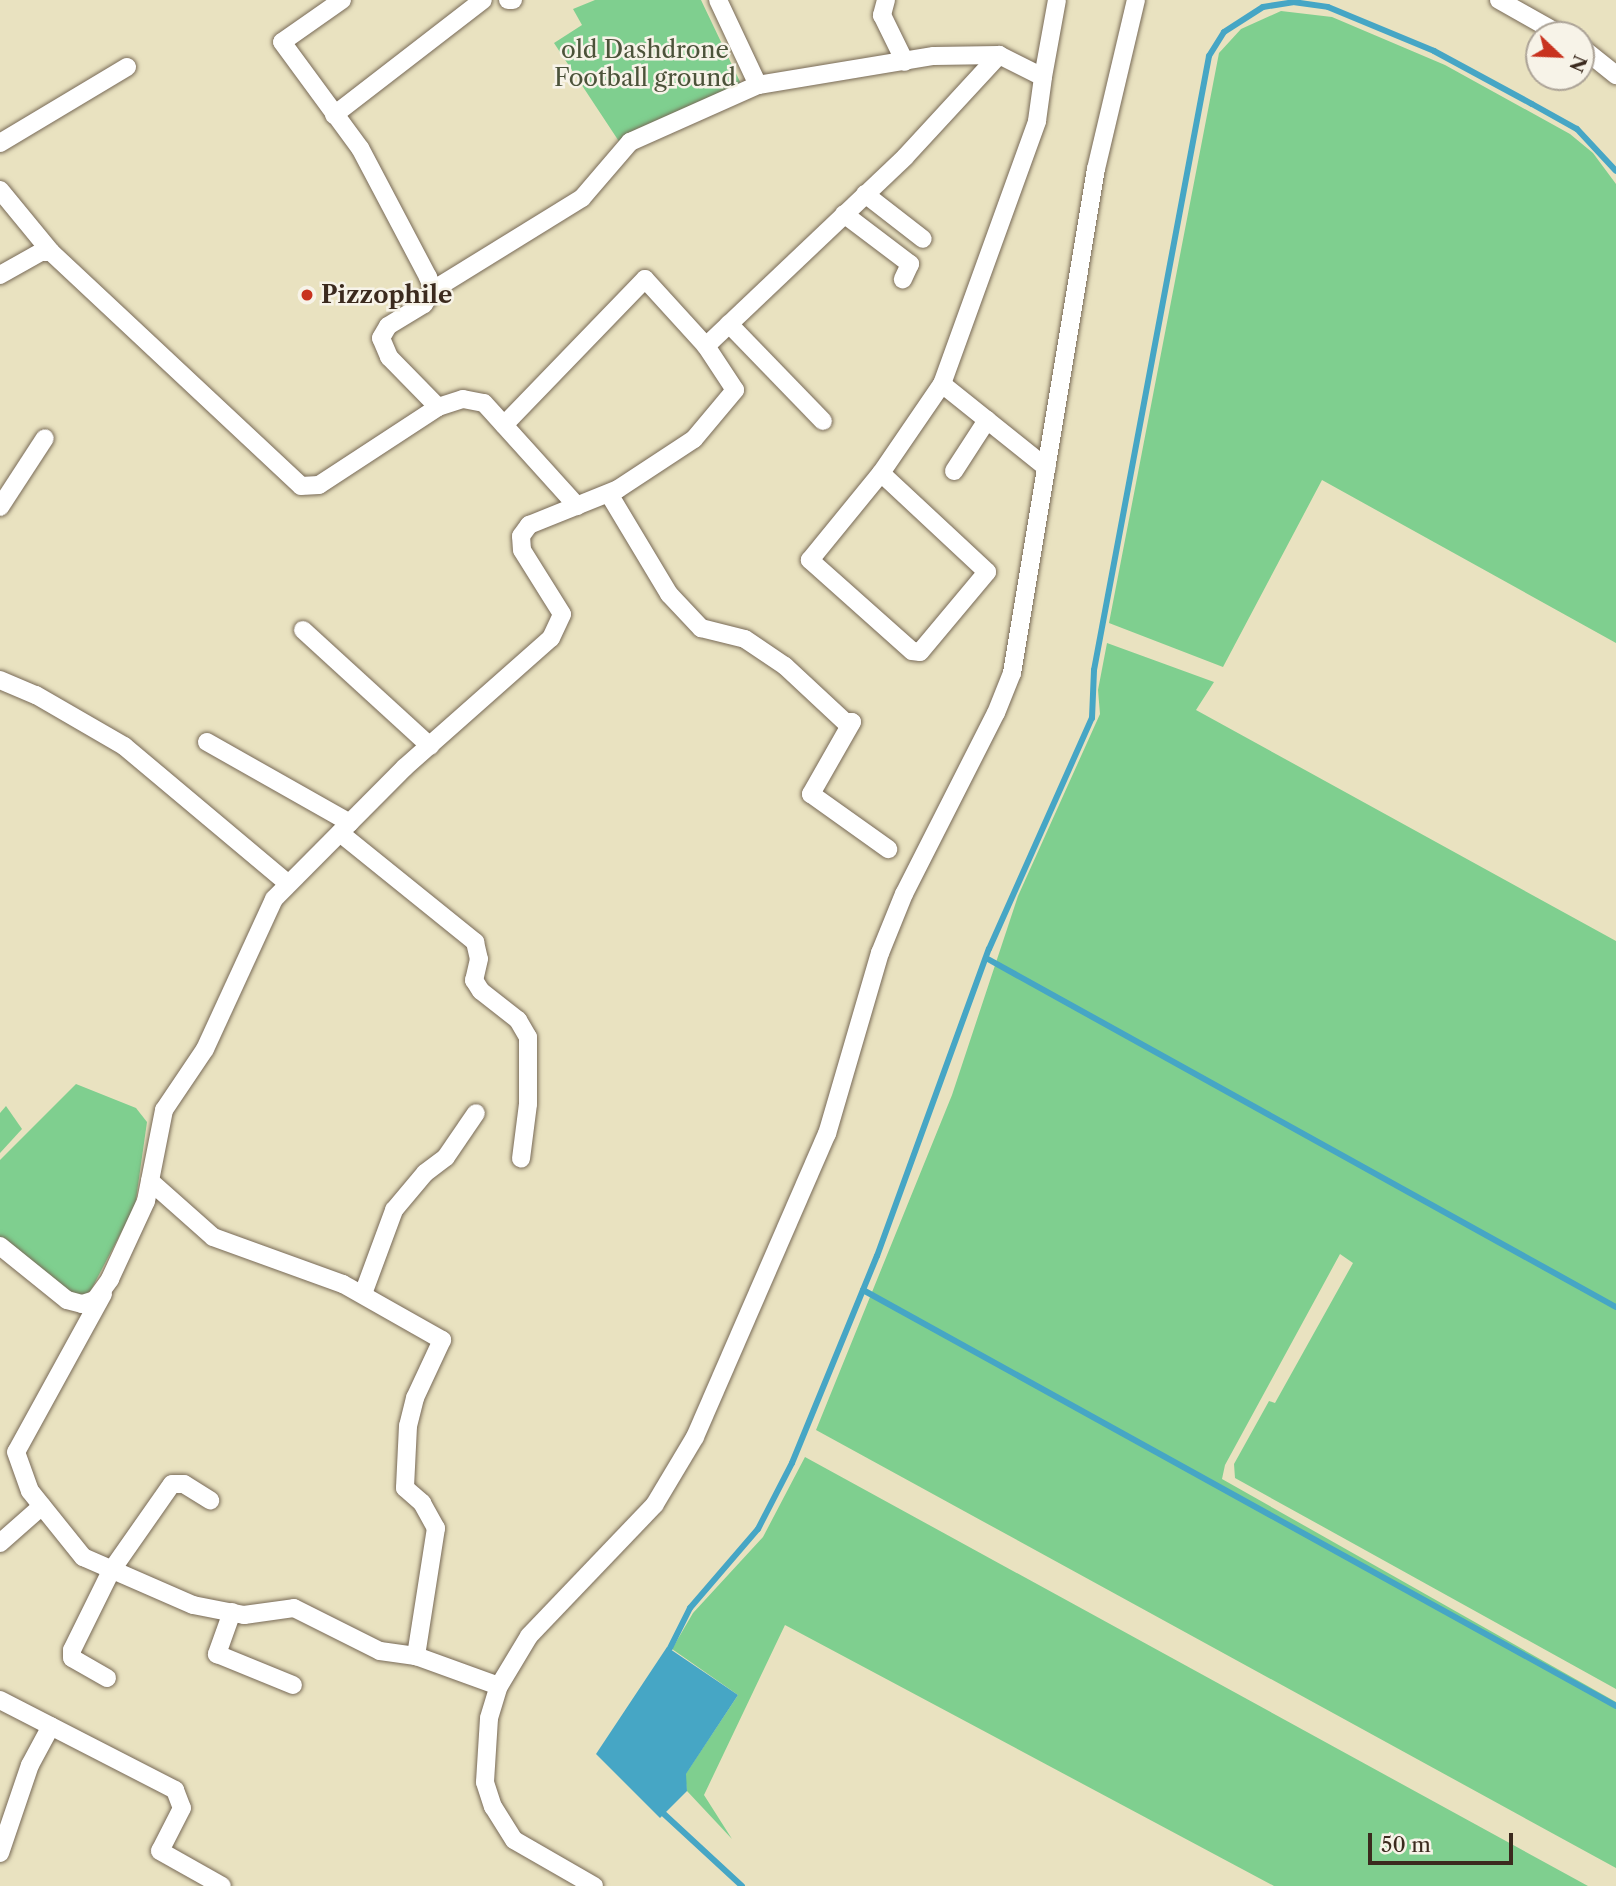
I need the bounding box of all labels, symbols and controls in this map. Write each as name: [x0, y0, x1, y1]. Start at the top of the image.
north arrow: [1525, 21, 1595, 91]
park label: old Dashdrone Football ground: [554, 36, 736, 92]
text: N: [1564, 52, 1592, 76]
place label: Pizzophile: [321, 281, 452, 309]
marker: Pizzophile: [299, 287, 315, 303]
scale bar: [1371, 1820, 1516, 1864]
text: 50 m: [1381, 1832, 1431, 1857]

